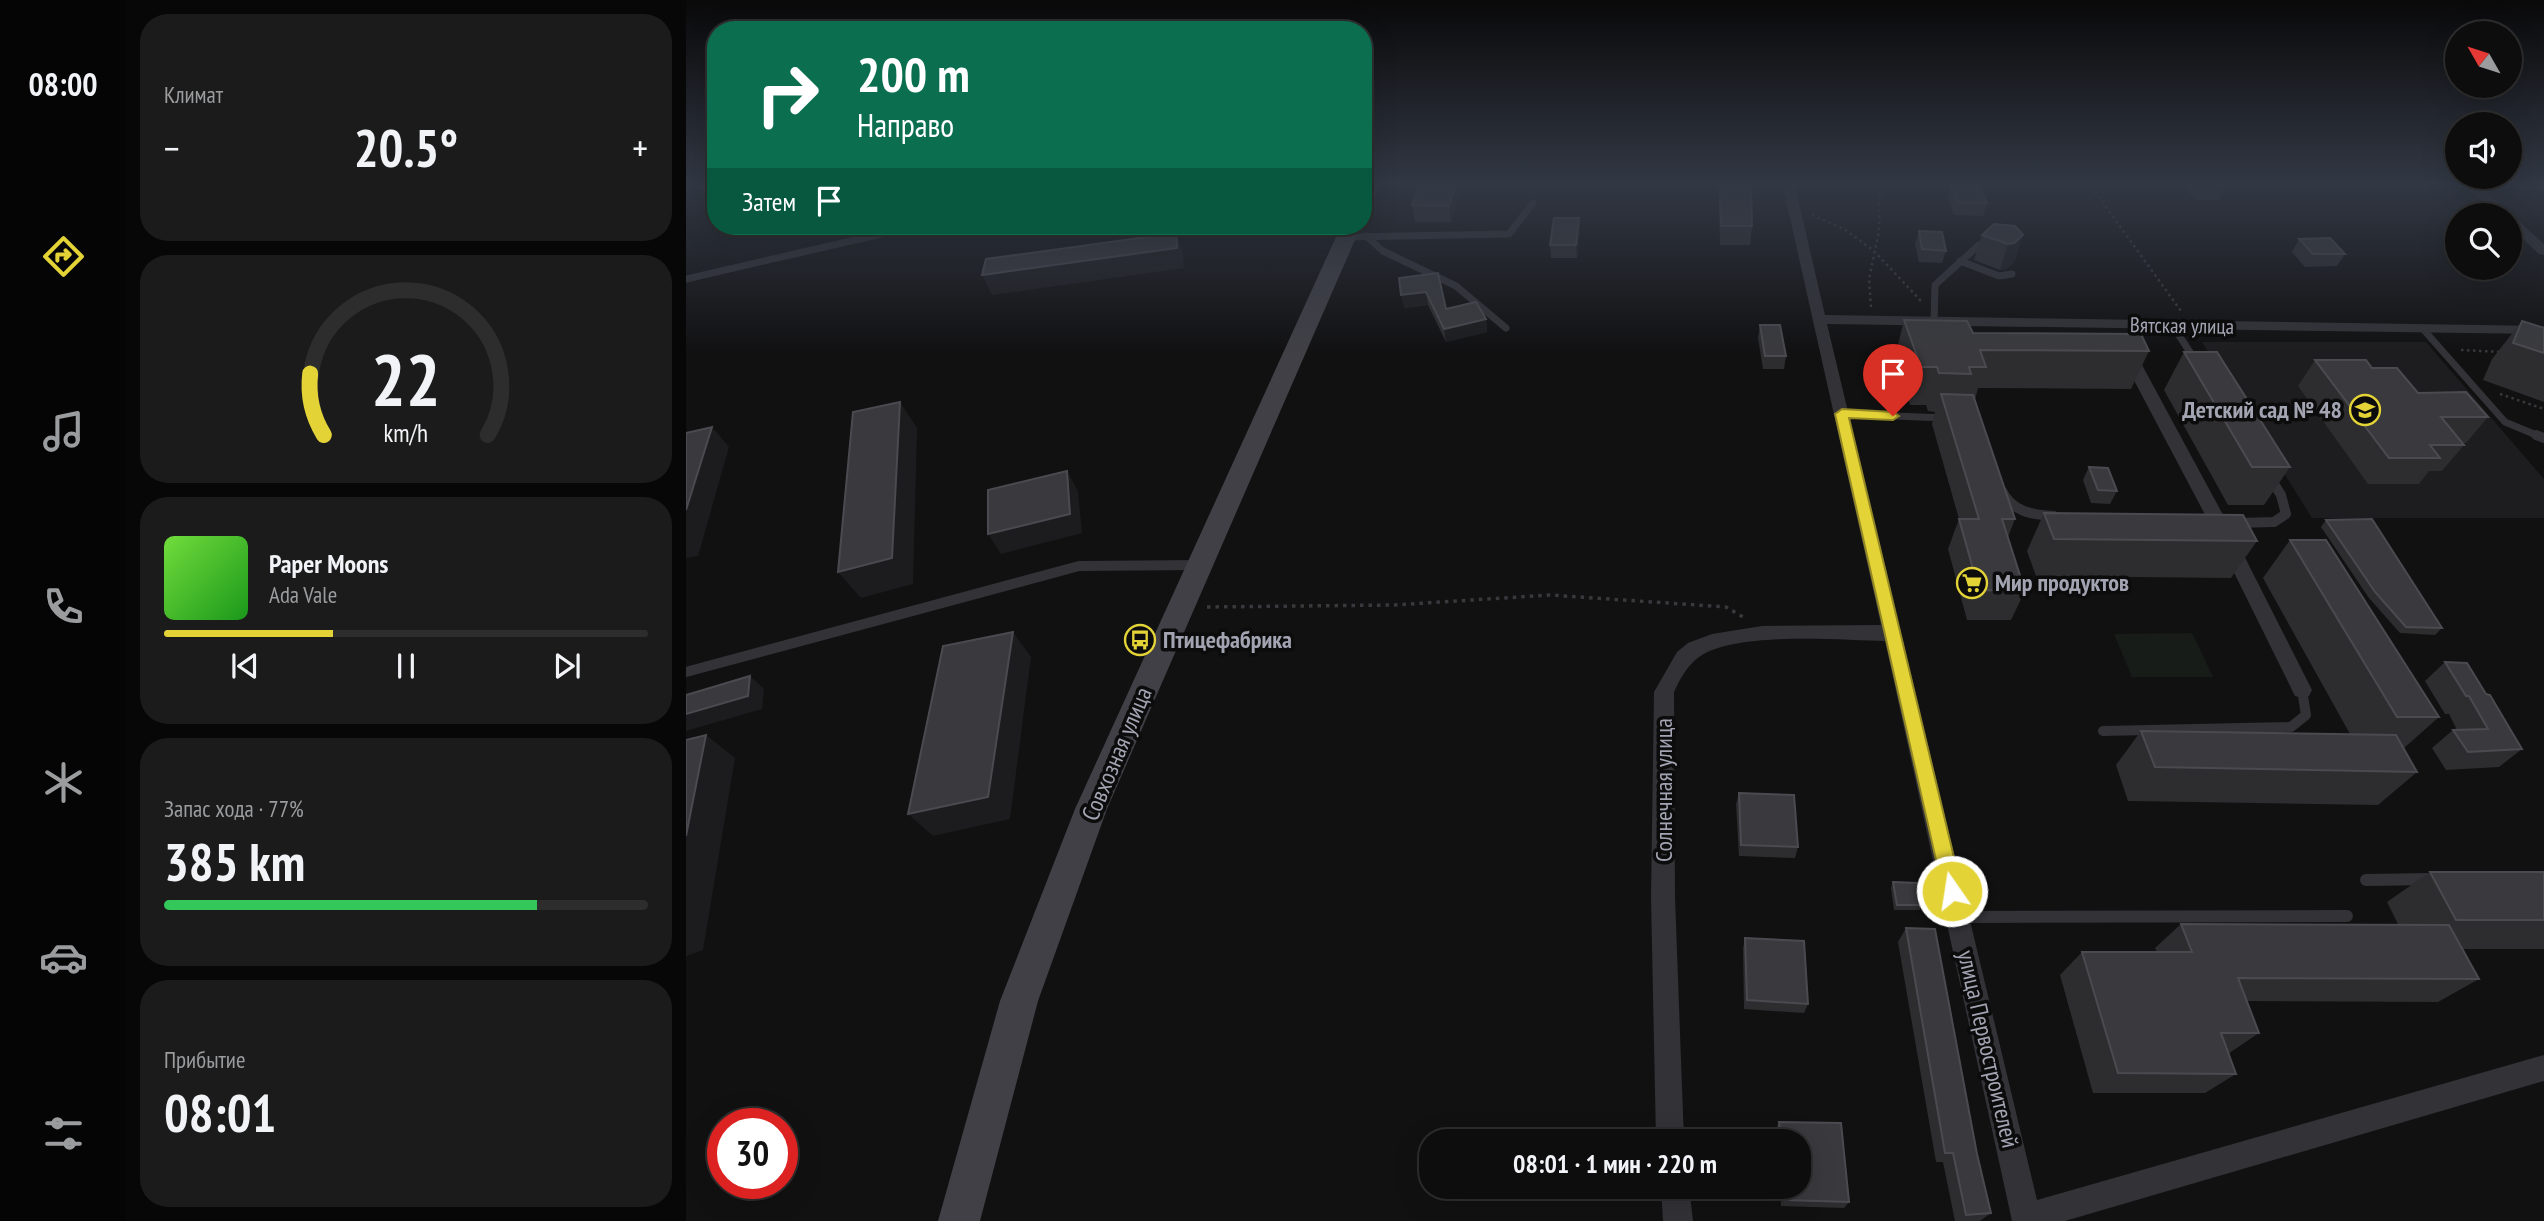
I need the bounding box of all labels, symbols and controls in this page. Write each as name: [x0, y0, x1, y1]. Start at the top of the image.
north arrow: [2445, 21, 2522, 98]
map controls: [2445, 21, 2522, 280]
text: 200 m: [857, 42, 970, 106]
icon: right: [742, 49, 833, 140]
text: 08:00: [28, 63, 98, 105]
text: Климат: [164, 80, 223, 109]
text: Направо: [857, 104, 954, 146]
button: sound: [2445, 112, 2522, 189]
text: 20.5°: [354, 114, 458, 181]
text: −: [164, 123, 180, 172]
text: +: [632, 123, 648, 172]
icon: arrive: [810, 182, 848, 220]
text: Затем: [742, 185, 796, 218]
button: search: [2445, 203, 2522, 280]
icon: directions: [39, 232, 88, 281]
street label: Вятская улица: [2130, 311, 2234, 340]
text: 22: [371, 332, 441, 426]
pin: [1863, 344, 1923, 416]
icon: arrive: [1874, 355, 1912, 393]
school or university icon: Детский сад № 48: [2348, 393, 2382, 427]
place label: Детский сад № 48: [2182, 394, 2342, 425]
icon: music: [39, 407, 88, 456]
text: km/h: [384, 417, 428, 449]
text: Paper Moons: [269, 547, 388, 580]
supermarket icon: Мир продуктов: [1955, 566, 1989, 600]
place label: Мир продуктов: [1995, 567, 2129, 598]
text: Ada Vale: [269, 580, 337, 609]
icon: phone: [39, 582, 88, 631]
bus stop icon: Птицефабрика: [1123, 623, 1157, 657]
place label: Птицефабрика: [1163, 624, 1292, 655]
icon: previous: [226, 647, 264, 685]
icon: pause: [387, 647, 425, 685]
icon: next: [548, 647, 586, 685]
street label: Совхозная улица: [1074, 682, 1159, 825]
street label: Солнечная улица: [1648, 718, 1679, 862]
icon: climate: [39, 758, 88, 807]
text: Запас хода · 77%: [164, 794, 304, 823]
text: 385 km: [164, 828, 305, 895]
position arrow: [1915, 854, 1989, 928]
icon: car: [39, 933, 88, 982]
street label: улица Первостроителей: [1951, 947, 2026, 1151]
text: Прибытие: [164, 1045, 245, 1074]
text: 08:01: [164, 1079, 276, 1146]
speed limit sign: 30: [707, 1108, 798, 1199]
icon: filters: [39, 1109, 88, 1158]
text: 08:01 · 1 мин · 220 m: [1513, 1147, 1717, 1180]

